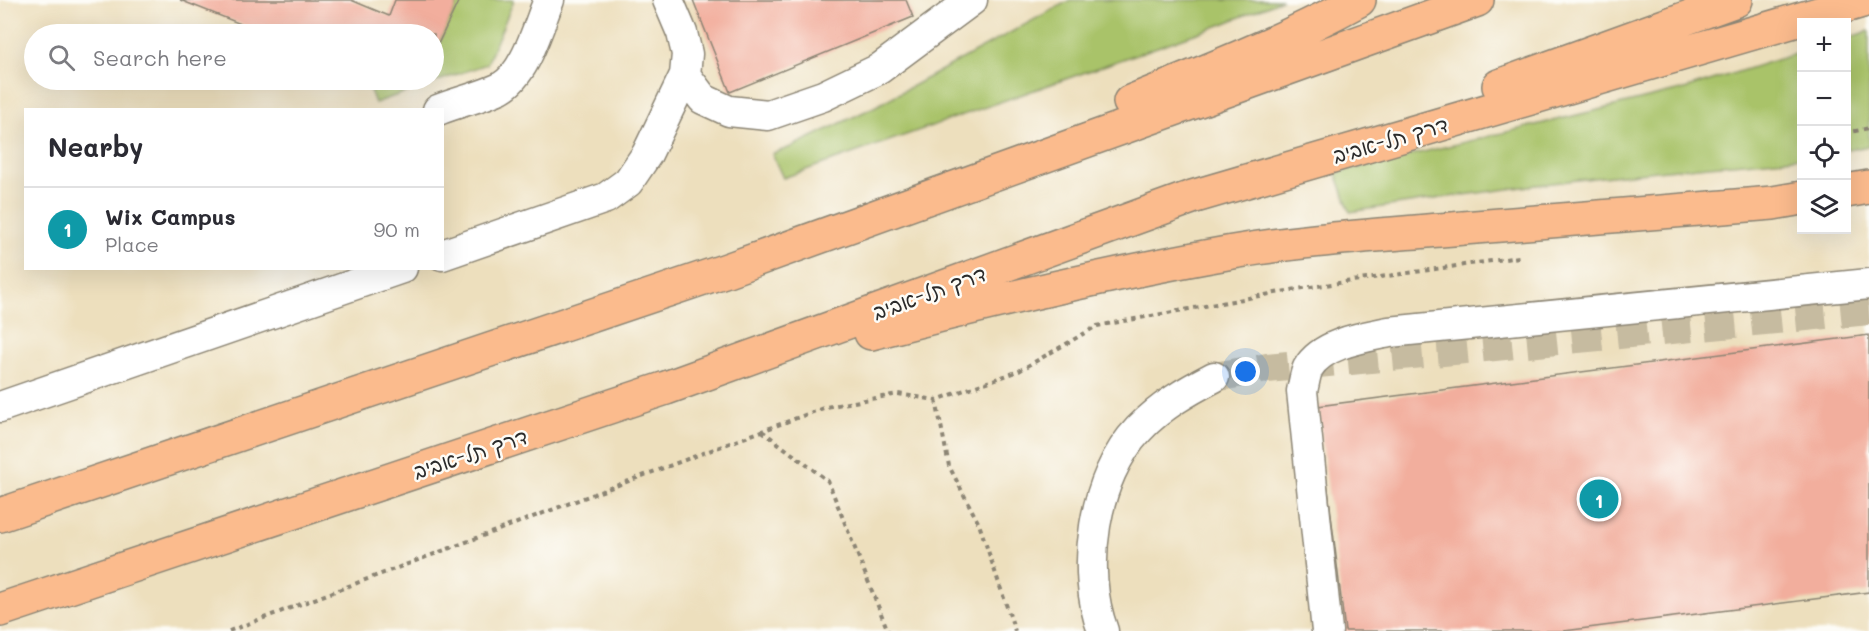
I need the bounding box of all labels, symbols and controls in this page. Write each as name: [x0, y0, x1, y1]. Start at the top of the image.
map controls: [1797, 18, 1851, 234]
button: +: [1797, 18, 1851, 72]
search box: [24, 24, 444, 90]
icon: search: [45, 41, 78, 74]
text: Search here: [93, 43, 227, 72]
button: −: [1797, 72, 1851, 126]
street label: דרך תל-אביב: [1329, 110, 1451, 169]
button: locate: [1797, 126, 1851, 180]
text: Nearby: [48, 130, 143, 164]
button: layers: [1797, 180, 1851, 234]
text: Wix Campus: [105, 202, 236, 231]
text: 1: [63, 216, 72, 242]
text: 90 m: [374, 216, 420, 242]
text: Place: [105, 231, 159, 257]
street label: דרך תל-אביב: [869, 259, 990, 326]
your location: [1231, 357, 1260, 386]
street label: דרך תל-אביב: [409, 422, 531, 485]
pin: 1: [1580, 476, 1618, 522]

